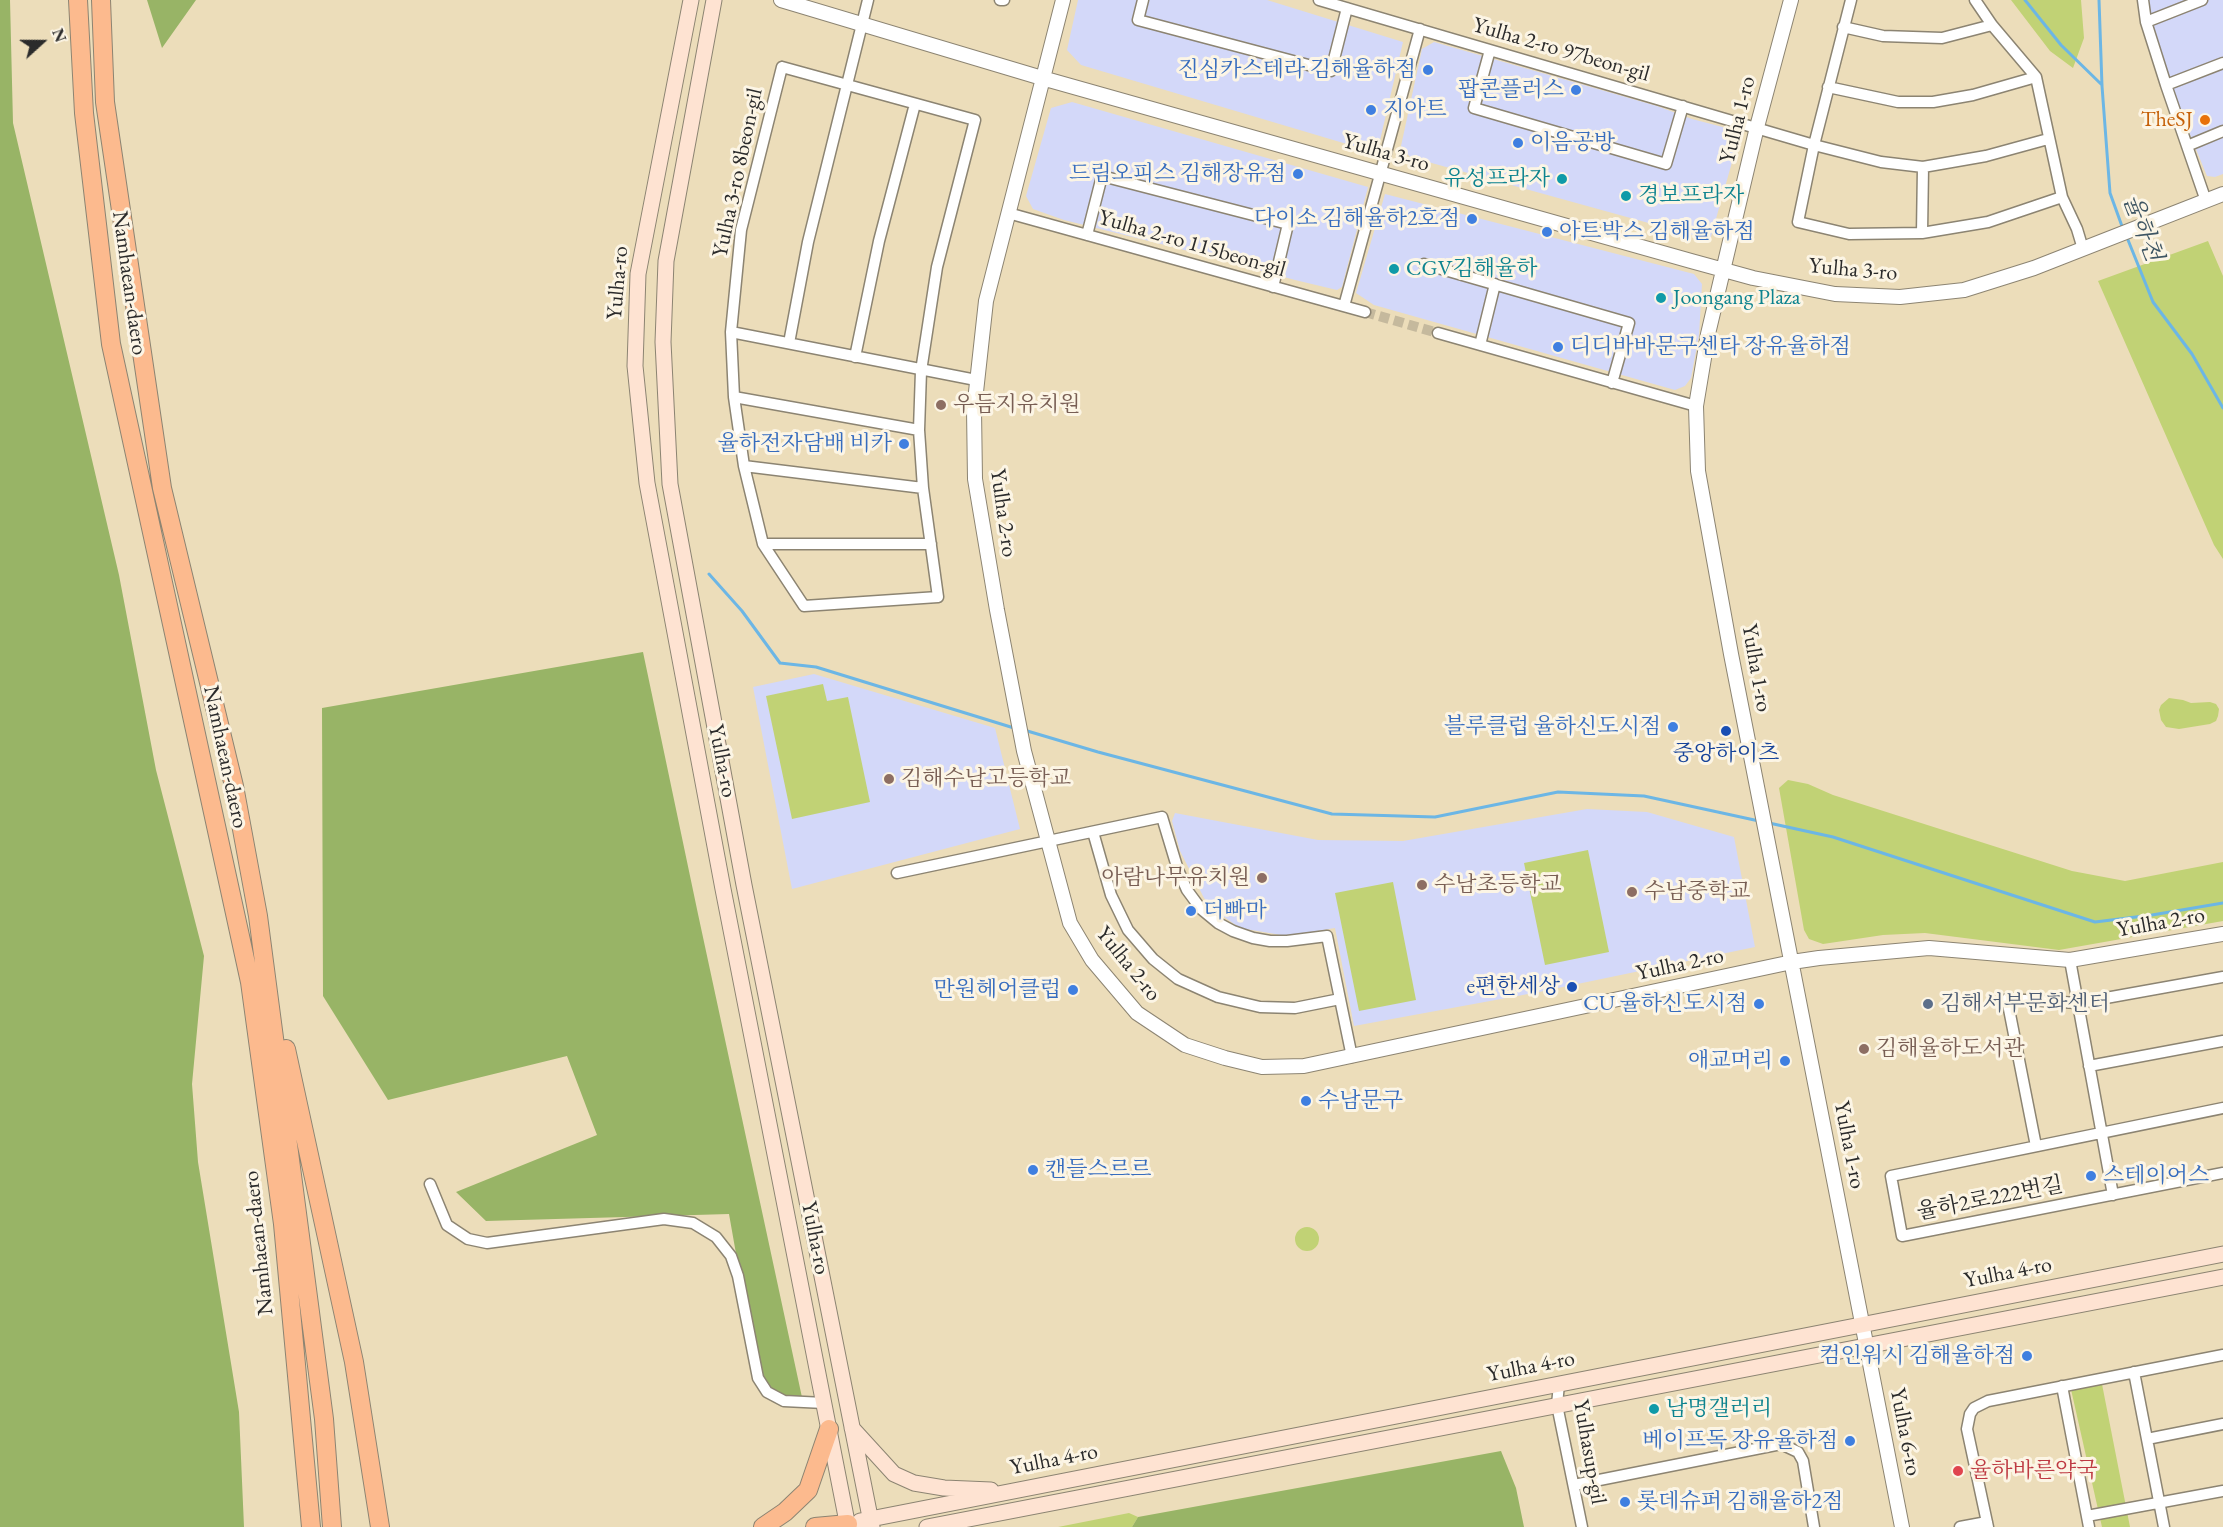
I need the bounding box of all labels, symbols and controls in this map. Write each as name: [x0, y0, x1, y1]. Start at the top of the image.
north arrow: [12, 12, 72, 72]
street label: Yulha 2-ro 97beon-gil: [1469, 12, 1653, 88]
text: N: [47, 26, 71, 45]
place label: 진심카스테라 김해율하점: [1178, 57, 1416, 83]
marker: 진심카스테라 김해율하점: [1421, 63, 1435, 77]
street label: Yulha 1-ro: [1714, 74, 1762, 166]
place label: 팝콘플러스: [1458, 77, 1564, 103]
marker: 팝콘플러스: [1569, 83, 1583, 97]
street label: Yulha 3-ro 8beon-gil: [707, 86, 769, 260]
place label: 지아트: [1383, 97, 1447, 123]
marker: 지아트: [1364, 103, 1378, 117]
place label: TheSJ: [2141, 107, 2193, 133]
marker: TheSJ: [2198, 113, 2212, 127]
street label: Yulha 3-ro: [1340, 128, 1432, 178]
place label: 이음공방: [1530, 130, 1615, 156]
marker: 이음공방: [1511, 136, 1525, 150]
place label: 드림오피스 김해장유점: [1069, 161, 1286, 187]
place label: 유성프라자: [1444, 166, 1550, 192]
marker: 드림오피스 김해장유점: [1291, 167, 1305, 181]
marker: 유성프라자: [1555, 172, 1569, 186]
place label: 경보프라자: [1638, 183, 1744, 209]
marker: 경보프라자: [1619, 189, 1633, 203]
water label: 율하천: [2116, 190, 2168, 266]
street label: Yulha 2-ro 115beon-gil: [1095, 205, 1289, 283]
place label: 다이소 김해율하2호점: [1254, 206, 1460, 232]
street label: Namhaean-daero: [106, 209, 152, 357]
marker: 다이소 김해율하2호점: [1465, 212, 1479, 226]
place label: 아트박스 김해율하점: [1559, 219, 1755, 245]
marker: 아트박스 김해율하점: [1540, 225, 1554, 239]
street label: Yulha-ro: [602, 245, 634, 321]
street label: Yulha 3-ro: [1808, 253, 1898, 287]
place label: CGV김해율하: [1406, 256, 1537, 282]
marker: CGV김해율하: [1387, 262, 1401, 276]
place label: Joongang Plaza: [1673, 285, 1801, 311]
marker: Joongang Plaza: [1654, 291, 1668, 305]
place label: 디디바바문구센타 장유율하점: [1570, 334, 1851, 360]
marker: 디디바바문구센타 장유율하점: [1551, 340, 1565, 354]
place label: 우듬지유치원: [953, 392, 1081, 418]
marker: 우듬지유치원: [934, 398, 948, 412]
place label: 율하전자담배 비카: [718, 431, 892, 457]
marker: 율하전자담배 비카: [897, 437, 911, 451]
street label: Yulha 2-ro: [984, 467, 1022, 559]
street label: Yulha 1-ro: [1735, 622, 1777, 714]
street label: Namhaean-daero: [197, 683, 253, 831]
place label: 블루클럽 율하신도시점: [1444, 714, 1661, 740]
marker: 블루클럽 율하신도시점: [1666, 720, 1680, 734]
street label: Yulha-ro: [702, 722, 742, 800]
marker: 중앙하이츠: [1719, 724, 1733, 738]
place label: 중앙하이츠: [1673, 741, 1779, 767]
place label: 김해수남고등학교: [901, 766, 1071, 792]
marker: 김해수남고등학교: [882, 772, 896, 786]
place label: 아람나무유치원: [1101, 865, 1250, 891]
marker: 아람나무유치원: [1255, 871, 1269, 885]
place label: 수남초등학교: [1434, 872, 1562, 898]
marker: 수남초등학교: [1415, 878, 1429, 892]
place label: 수남중학교: [1644, 879, 1750, 905]
marker: 수남중학교: [1625, 885, 1639, 899]
place label: 더빠마: [1203, 898, 1267, 924]
street label: Yulha 2-ro: [2115, 902, 2207, 944]
marker: 더빠마: [1184, 904, 1198, 918]
street label: Yulha 2-ro: [1090, 921, 1166, 1007]
street label: Yulha 2-ro: [1634, 943, 1726, 987]
place label: e편한세상: [1466, 974, 1560, 1000]
place label: 만원헤어클럽: [933, 977, 1061, 1003]
marker: e편한세상: [1565, 980, 1579, 994]
marker: 만원헤어클럽: [1066, 983, 1080, 997]
place label: CU 율하신도시점: [1583, 991, 1747, 1017]
place label: 김해서부문화센터: [1940, 991, 2110, 1017]
marker: CU 율하신도시점: [1752, 997, 1766, 1011]
marker: 김해서부문화센터: [1921, 997, 1935, 1011]
place label: 김해율하도서관: [1876, 1036, 2025, 1062]
marker: 김해율하도서관: [1857, 1042, 1871, 1056]
place label: 애교머리: [1688, 1048, 1773, 1074]
marker: 애교머리: [1778, 1054, 1792, 1068]
place label: 수남문구: [1318, 1088, 1403, 1114]
marker: 수남문구: [1299, 1094, 1313, 1108]
street label: Yulha 1-ro: [1828, 1099, 1870, 1191]
place label: 캔들스르르: [1045, 1157, 1151, 1183]
marker: 캔들스르르: [1026, 1163, 1040, 1177]
place label: 스테이어스: [2103, 1163, 2209, 1189]
street label: Namhaean-daero: [238, 1169, 280, 1317]
marker: 스테이어스: [2084, 1169, 2098, 1183]
street label: 율하2로222번길: [1915, 1172, 2065, 1226]
street label: Yulha-ro: [795, 1199, 835, 1277]
street label: Yulha 4-ro: [1962, 1252, 2054, 1294]
place label: 컴인워시 김해율하점: [1819, 1343, 2015, 1369]
street label: Yulha 4-ro: [1485, 1346, 1577, 1388]
marker: 컴인워시 김해율하점: [2020, 1349, 2034, 1363]
street label: Yulha 6-ro: [1884, 1386, 1926, 1478]
place label: 남명갤러리: [1666, 1396, 1772, 1422]
street label: Yulhasup-gil: [1567, 1397, 1611, 1507]
marker: 남명갤러리: [1647, 1402, 1661, 1416]
place label: 베이프독 장유율하점: [1642, 1428, 1838, 1454]
marker: 베이프독 장유율하점: [1843, 1434, 1857, 1448]
street label: Yulha 4-ro: [1008, 1439, 1100, 1481]
place label: 율하바른약국: [1970, 1458, 2098, 1484]
marker: 율하바른약국: [1951, 1464, 1965, 1478]
place label: 롯데슈퍼 김해율하2점: [1637, 1489, 1843, 1515]
marker: 롯데슈퍼 김해율하2점: [1618, 1495, 1632, 1509]

